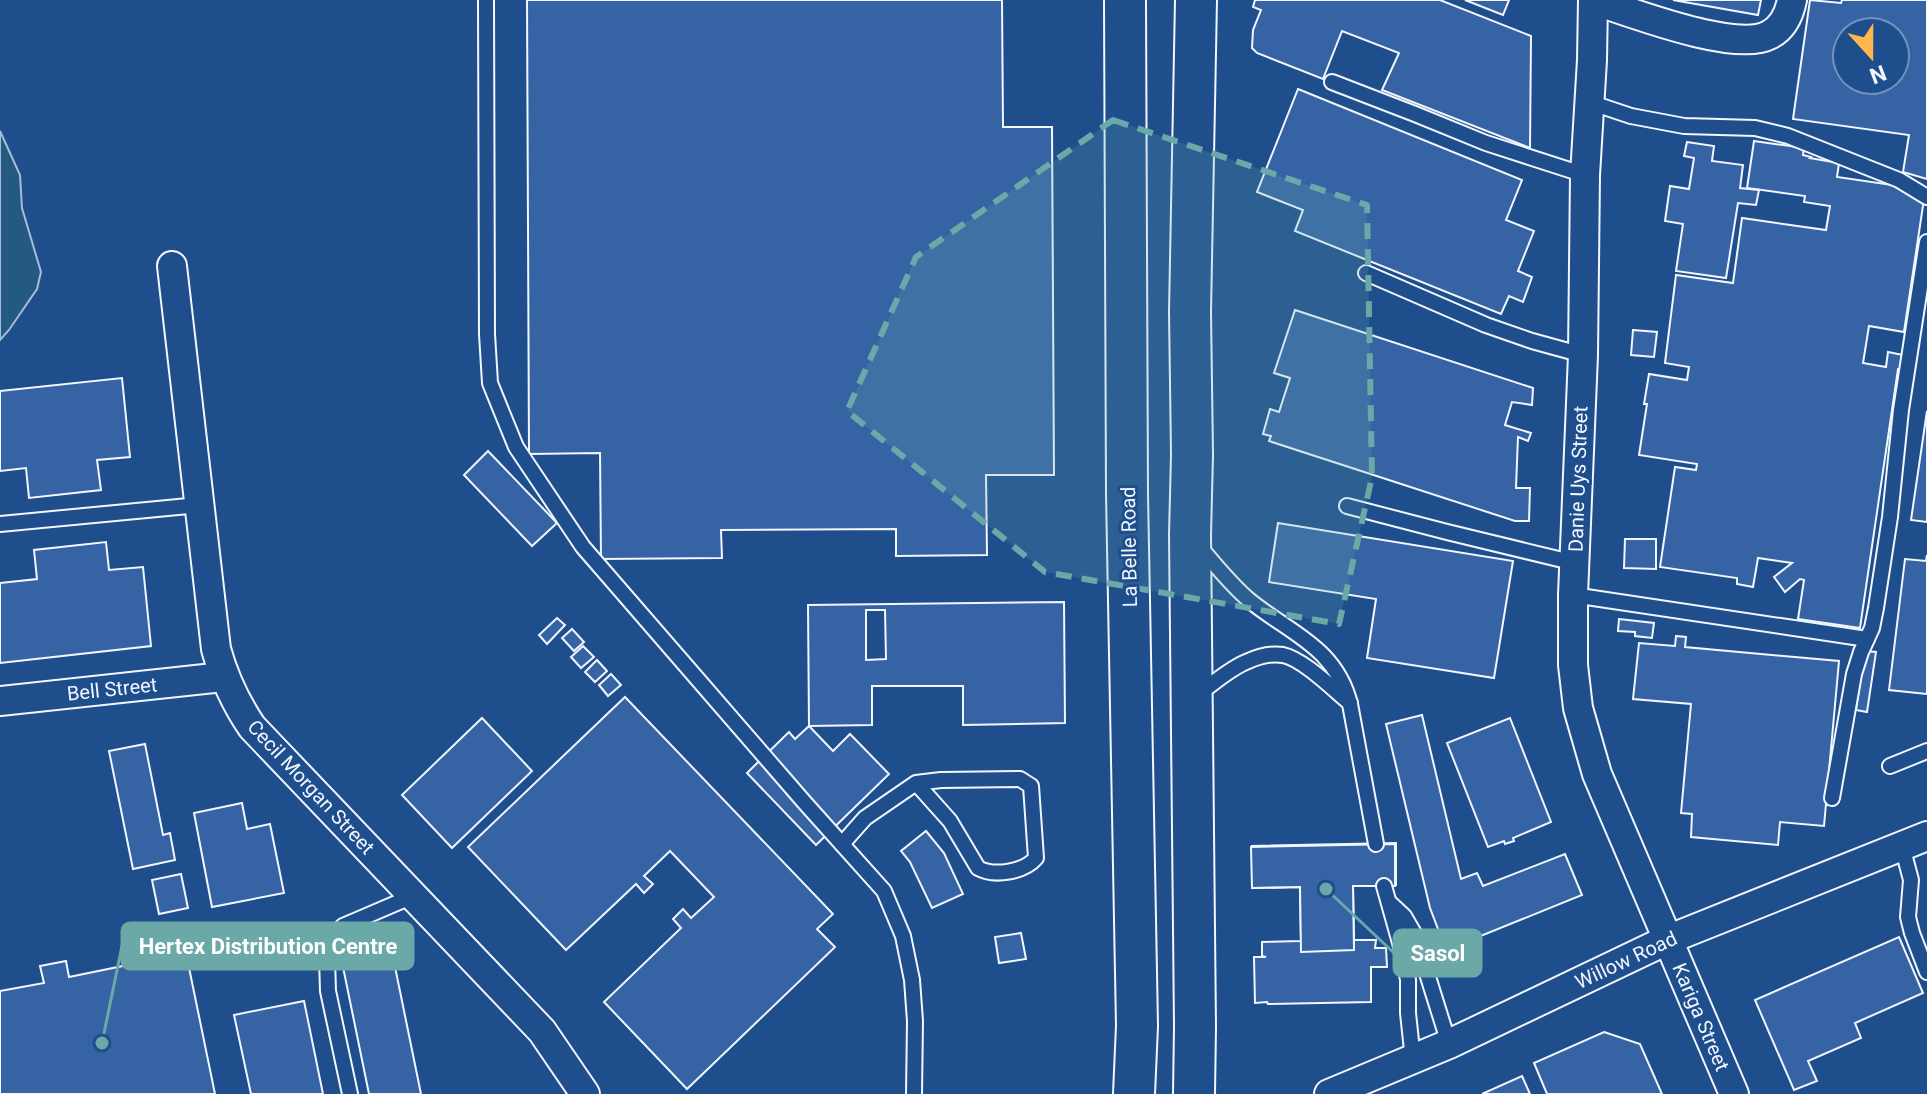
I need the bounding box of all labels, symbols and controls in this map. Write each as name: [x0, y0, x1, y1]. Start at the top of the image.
north arrow: [1831, 16, 1911, 96]
text: N: [1866, 60, 1890, 89]
street label: Danie Uys Street: [1563, 406, 1593, 552]
street label: La Belle Road: [1116, 486, 1142, 608]
street label: Bell Street: [66, 672, 158, 706]
street label: Cecil Morgan Street: [243, 715, 379, 859]
callout: Hertex Distribution Centre: [122, 923, 413, 969]
street label: Willow Road: [1571, 926, 1681, 994]
callout: Sasol: [1394, 930, 1481, 976]
text: Hertex Distribution Centre: [139, 934, 397, 959]
text: Sasol: [1411, 941, 1465, 966]
street label: Kariga Street: [1668, 959, 1734, 1075]

